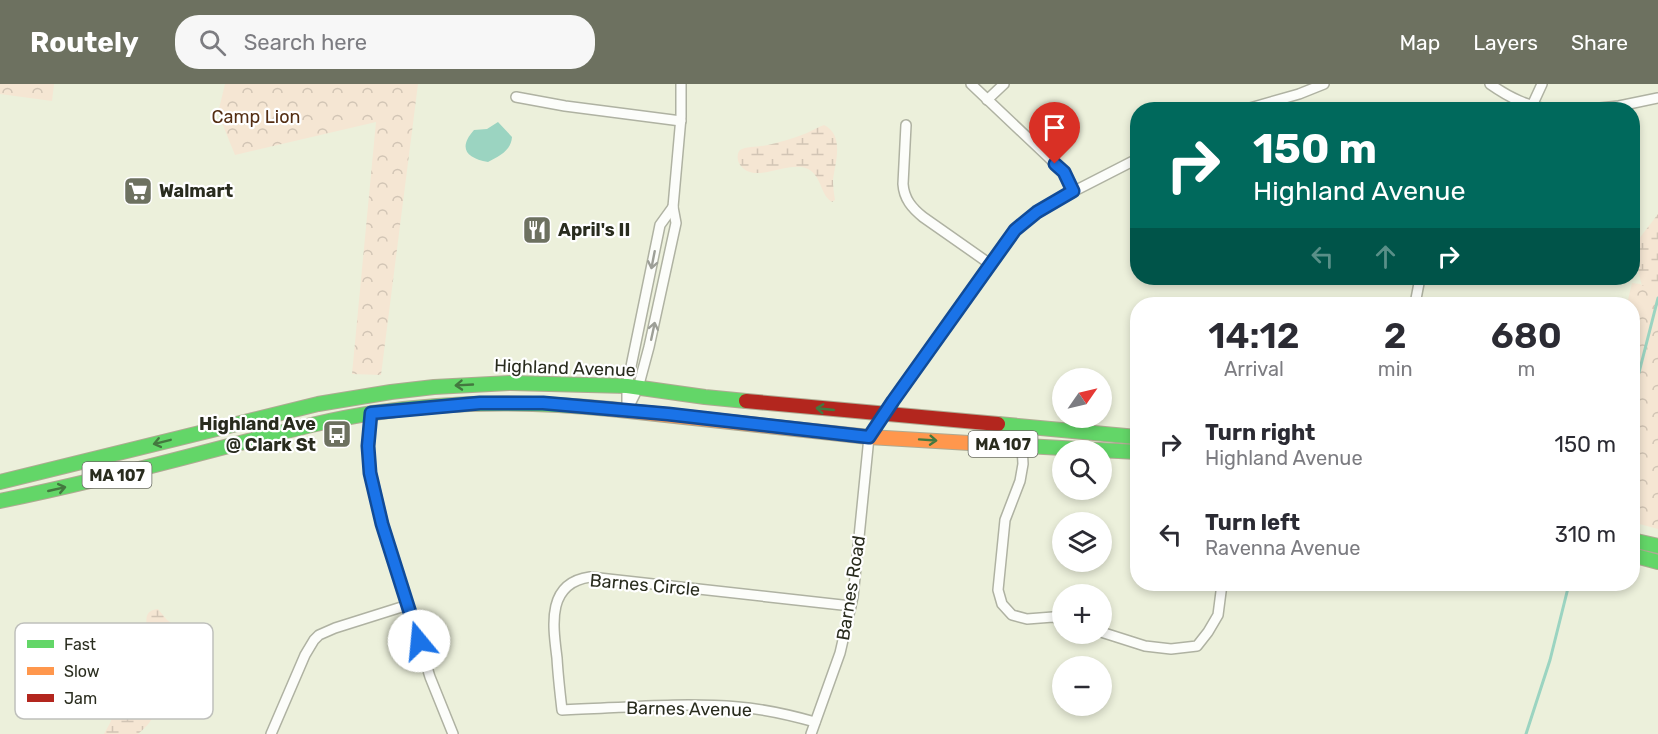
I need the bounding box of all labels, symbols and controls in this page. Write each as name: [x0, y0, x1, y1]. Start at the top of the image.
search box: [175, 15, 595, 69]
text: Routely: [30, 26, 139, 59]
icon: search: [196, 26, 229, 59]
text: Search here: [244, 29, 367, 56]
text: Map: [1399, 30, 1440, 55]
text: Layers: [1473, 30, 1538, 55]
text: Share: [1571, 30, 1628, 55]
pin: [1029, 102, 1080, 164]
park label: Camp Lion: [212, 106, 300, 128]
icon: arrive: [1038, 111, 1071, 144]
text: 150 m: [1253, 124, 1377, 174]
icon: right: [1154, 126, 1232, 204]
supermarket icon: Walmart: [122, 175, 154, 207]
text: Highland Avenue: [1253, 175, 1466, 207]
place label: Walmart: [159, 180, 233, 202]
restaurant icon: April's II: [521, 214, 553, 246]
place label: April's II: [558, 219, 630, 241]
icon: left: [1306, 240, 1339, 273]
icon: ahead: [1369, 240, 1402, 273]
icon: right: [1432, 240, 1465, 273]
one-way arrow: [647, 250, 658, 270]
text: 14:12: [1208, 314, 1300, 357]
text: 2: [1384, 314, 1407, 357]
text: 680: [1491, 314, 1562, 357]
one-way arrow: [648, 322, 659, 341]
street label: Highland Avenue: [494, 355, 636, 381]
text: Arrival: [1224, 357, 1284, 381]
text: min: [1378, 357, 1413, 381]
text: m: [1517, 357, 1535, 381]
north arrow: [1052, 368, 1112, 428]
map controls: [1052, 368, 1112, 716]
one-way arrow: [454, 380, 474, 391]
one-way arrow: [816, 403, 835, 414]
place label: Highland Ave @ Clark St: [199, 413, 316, 456]
bus stop icon: Highland Ave @ Clark St: [321, 418, 353, 450]
text: Turn right: [1205, 419, 1315, 446]
icon: right: [1154, 428, 1187, 461]
road number: MA 107: [968, 431, 1038, 457]
text: 150 m: [1555, 431, 1616, 458]
one-way arrow: [917, 435, 937, 446]
one-way arrow: [153, 436, 172, 448]
button: search: [1052, 440, 1112, 500]
text: Highland Avenue: [1205, 446, 1363, 470]
road number: MA 107: [82, 462, 152, 488]
one-way arrow: [47, 483, 66, 494]
text: Turn left: [1205, 509, 1300, 536]
button: layers: [1052, 512, 1112, 572]
icon: left: [1154, 518, 1187, 551]
text: 310 m: [1555, 521, 1616, 548]
street label: Barnes Road: [832, 534, 870, 642]
text: Ravenna Avenue: [1205, 536, 1361, 560]
street label: Barnes Circle: [589, 569, 701, 601]
button: +: [1052, 584, 1112, 644]
position arrow: [387, 609, 451, 673]
legend: [15, 623, 213, 719]
text: Fast: [64, 635, 96, 654]
button: −: [1052, 656, 1112, 716]
text: Slow: [64, 662, 100, 681]
text: Jam: [64, 689, 97, 708]
street label: Barnes Avenue: [626, 697, 752, 721]

